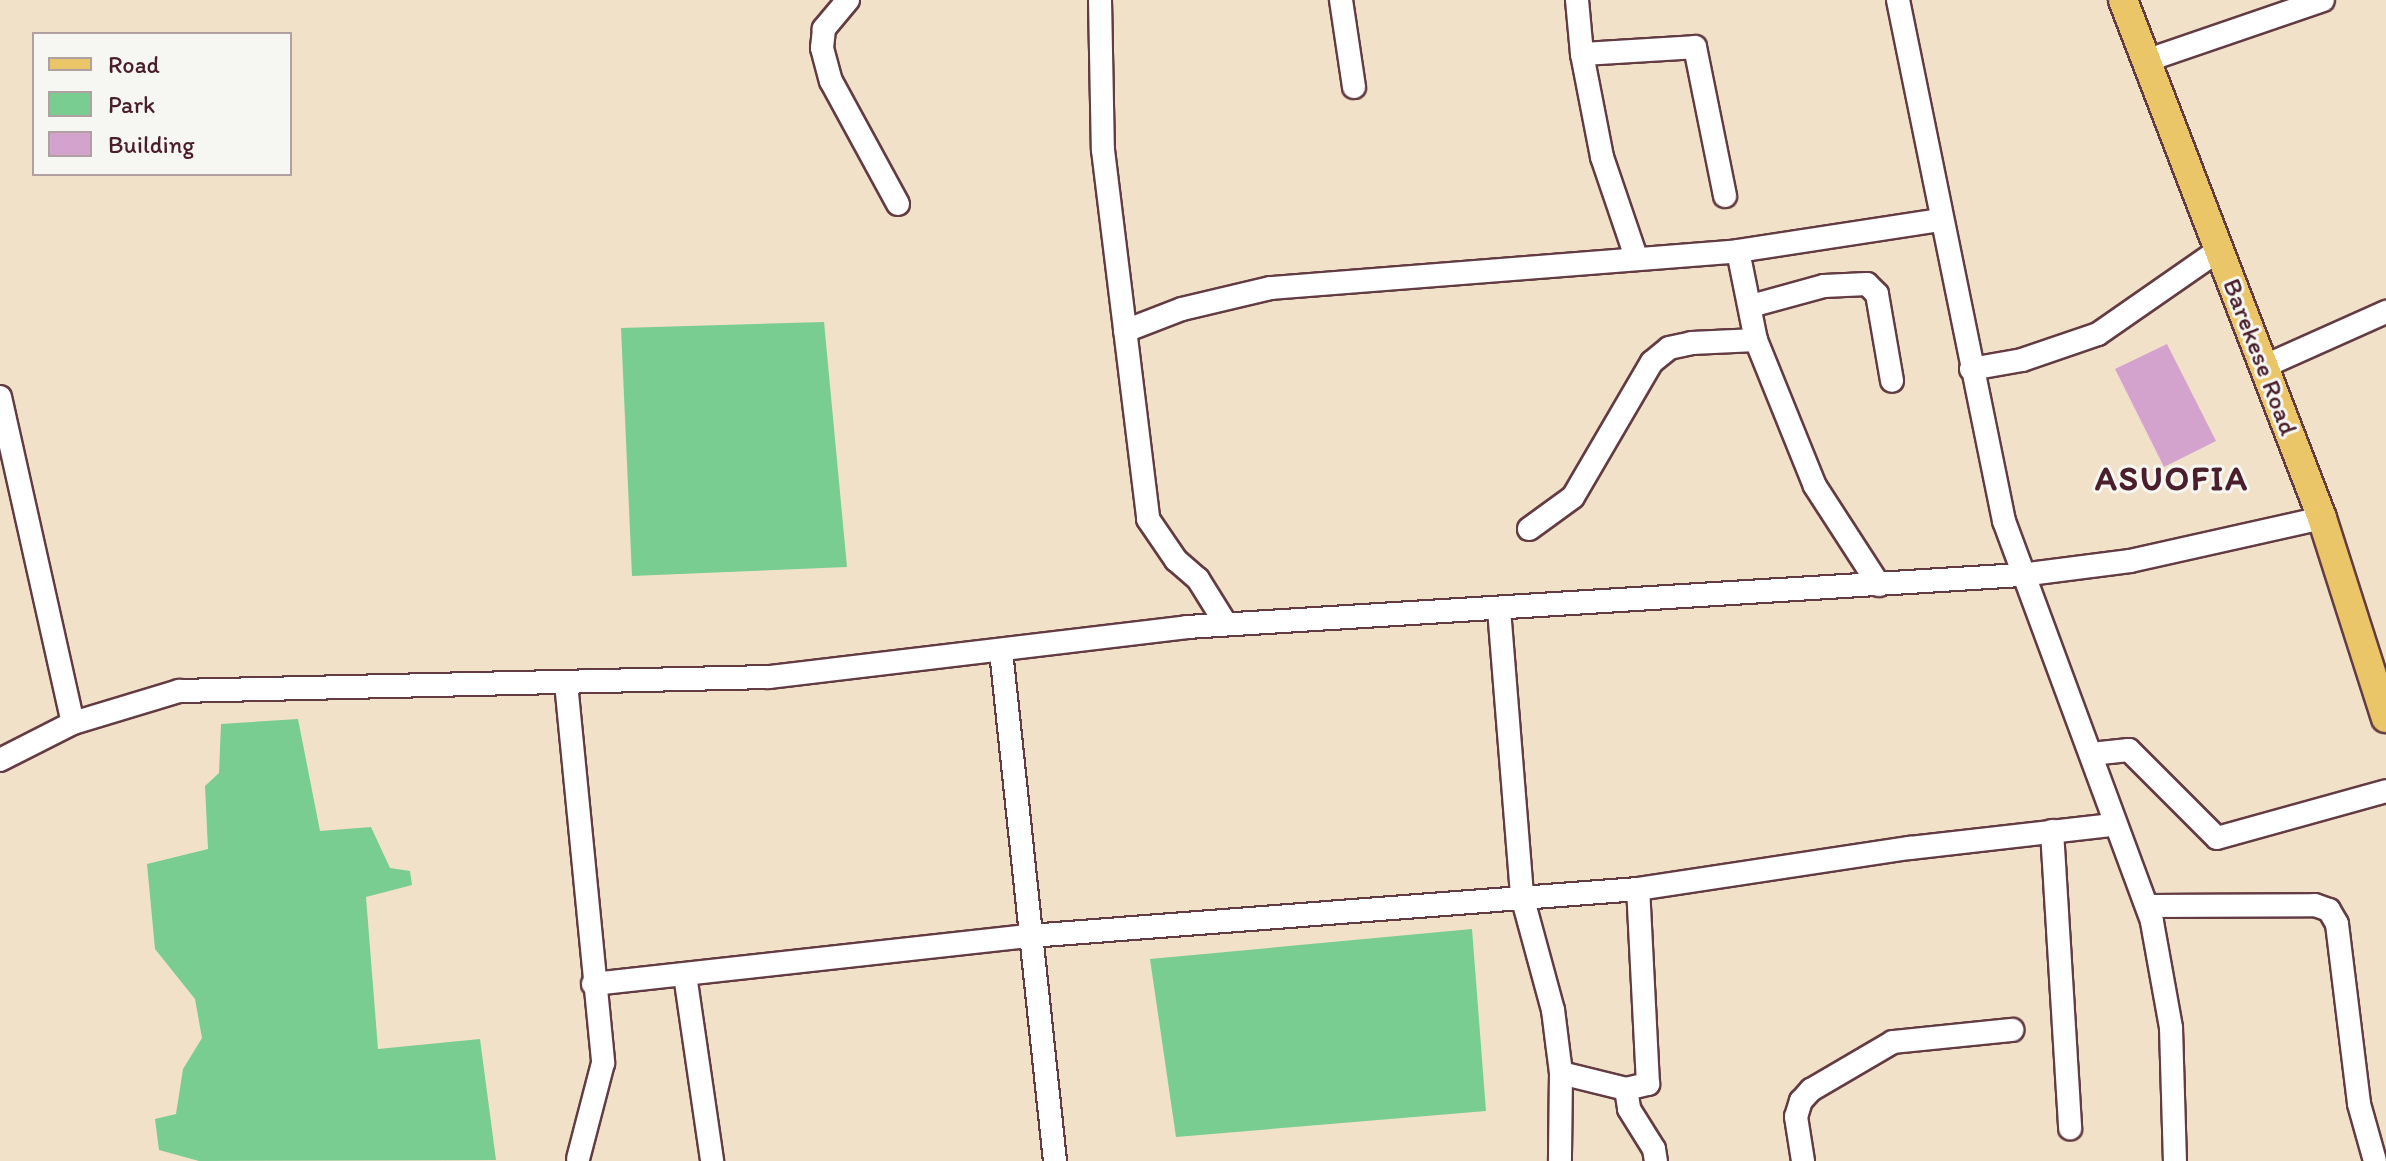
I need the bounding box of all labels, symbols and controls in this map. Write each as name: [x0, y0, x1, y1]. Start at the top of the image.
legend: [32, 32, 292, 176]
text: Road: [108, 50, 160, 79]
text: Park: [108, 90, 155, 119]
text: Building: [108, 130, 195, 159]
street label: Barekese Road: [2216, 275, 2304, 439]
district label: ASUOFIA: [2095, 459, 2249, 499]

